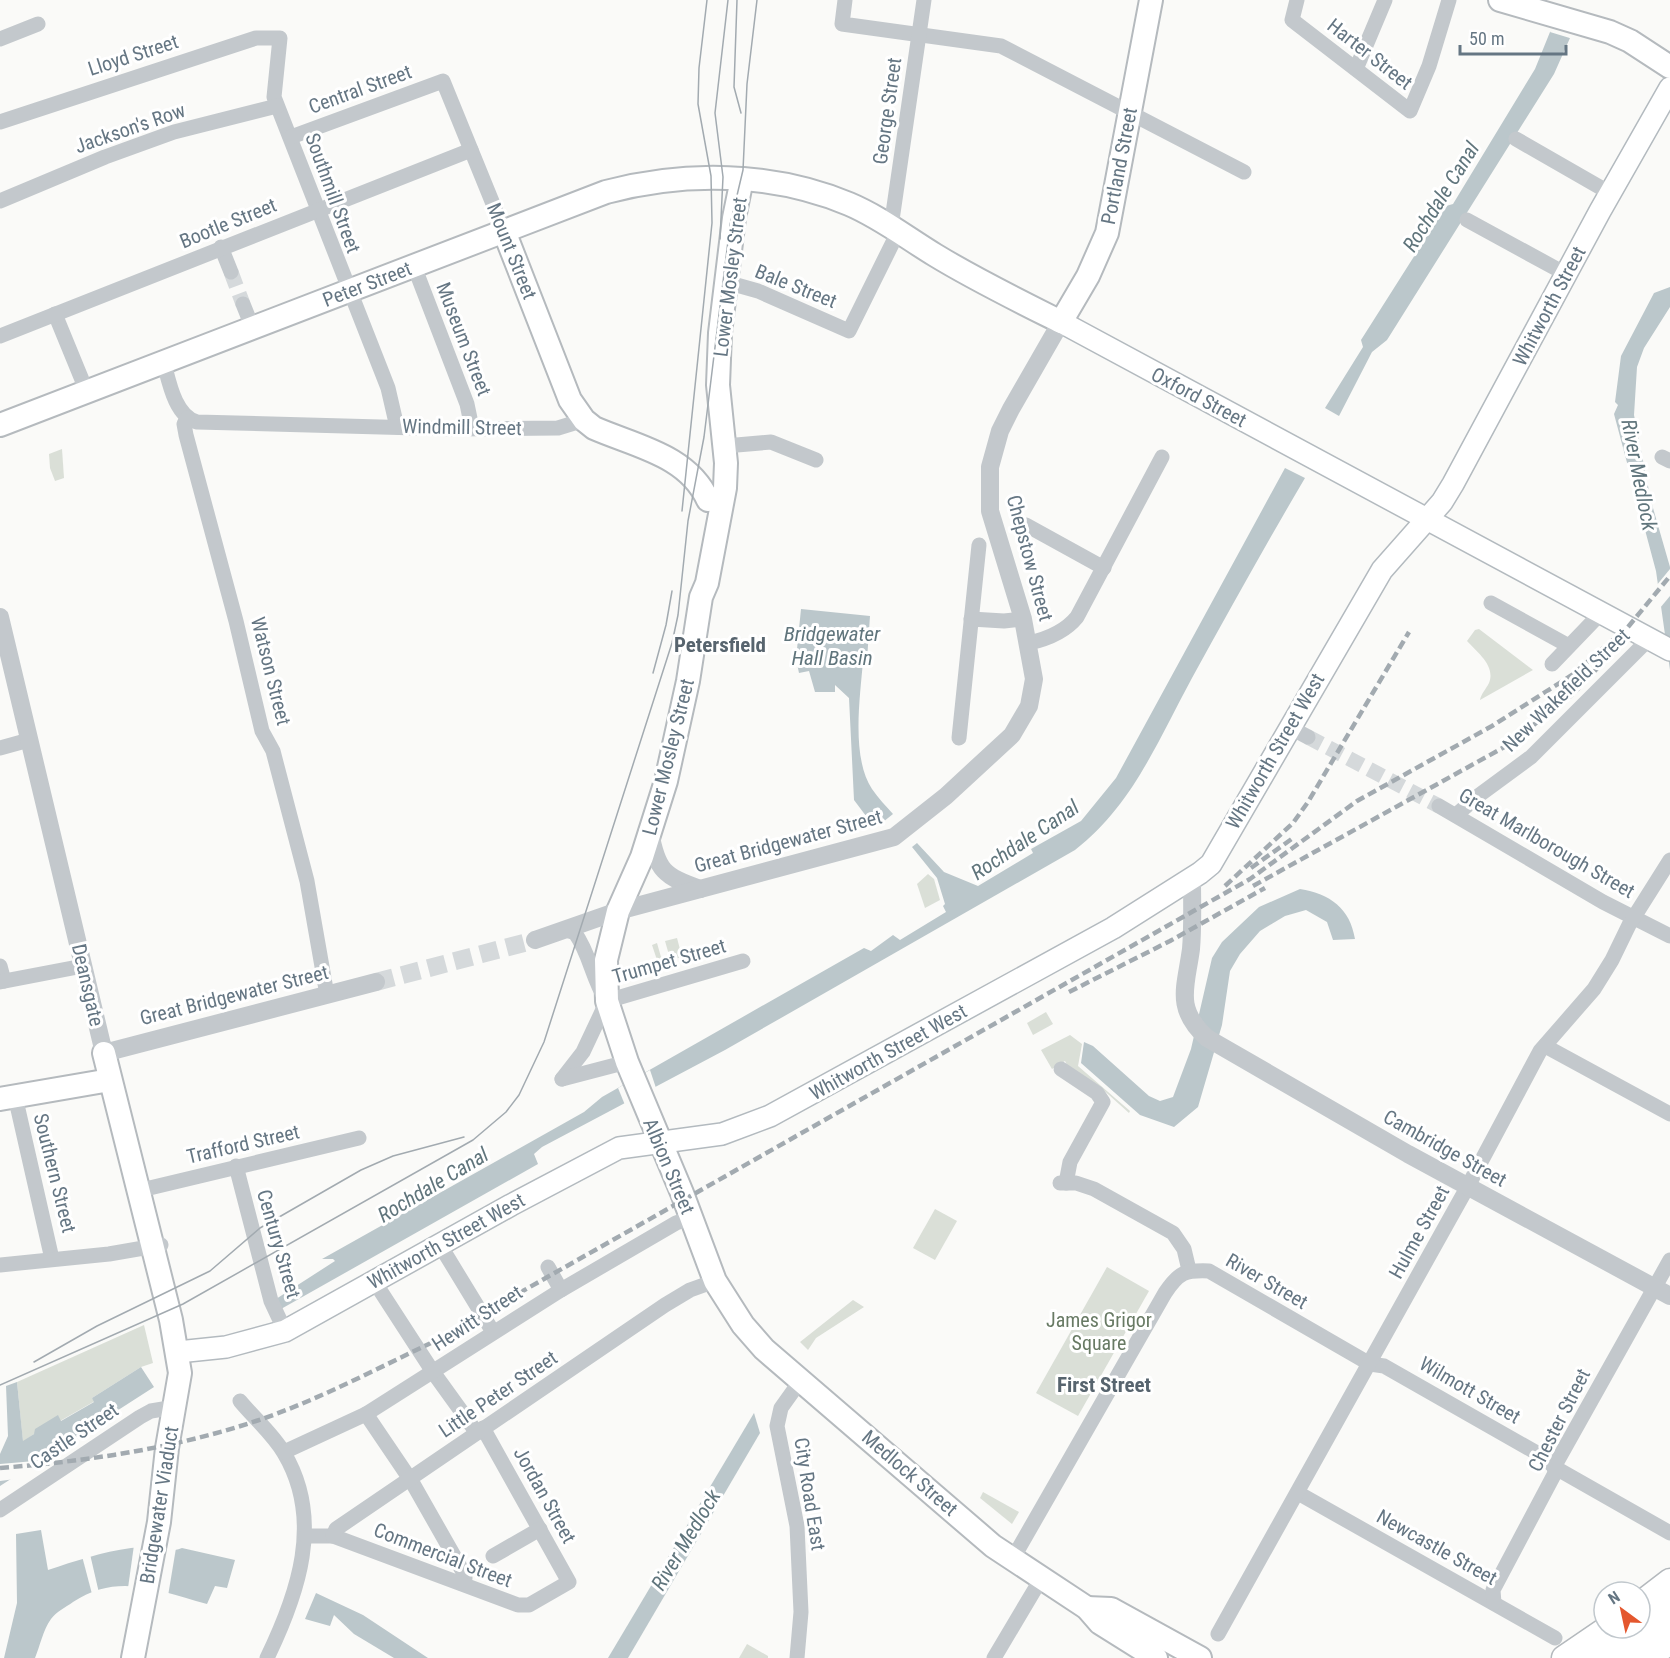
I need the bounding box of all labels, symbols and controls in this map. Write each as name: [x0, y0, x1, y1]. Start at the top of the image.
street label: Harter Street: [1323, 13, 1417, 95]
scale bar: [1460, 18, 1566, 56]
text: 50 m: [1469, 28, 1504, 49]
street label: Lloyd Street: [85, 29, 181, 81]
street label: George Street: [868, 56, 906, 166]
street label: Central Street: [305, 59, 415, 119]
street label: Jackson's Row: [72, 98, 188, 158]
street label: Portland Street: [1096, 105, 1142, 227]
street label: Southmill Street: [300, 130, 366, 256]
water label: Rochdale Canal: [1398, 137, 1484, 256]
street label: Bootle Street: [176, 193, 280, 253]
street label: Lower Mosley Street: [708, 196, 752, 358]
street label: Mount Street: [482, 199, 542, 303]
street label: Whitworth Street: [1507, 242, 1591, 370]
street label: Peter Street: [319, 256, 415, 312]
street label: Bale Street: [752, 259, 840, 313]
street label: Museum Street: [431, 279, 497, 399]
street label: Oxford Street: [1147, 362, 1251, 432]
street label: Windmill Street: [402, 414, 522, 440]
water label: River Medlock: [1616, 417, 1662, 534]
street label: Chepstow Street: [1002, 492, 1058, 624]
street label: Watson Street: [246, 614, 296, 728]
water label: Bridgewater Hall Basin: [784, 622, 881, 670]
street label: New Wakefield Street: [1498, 623, 1635, 757]
district label: Petersfield: [674, 633, 766, 657]
street label: Whitworth Street West: [1221, 669, 1329, 833]
street label: Lower Mosley Street: [637, 676, 699, 838]
street label: Great Marlborough Street: [1455, 783, 1639, 903]
water label: Rochdale Canal: [967, 795, 1084, 885]
street label: Great Bridgewater Street: [692, 804, 885, 878]
street label: Trumpet Street: [609, 933, 729, 989]
street label: Deansgate: [67, 941, 109, 1029]
street label: Great Bridgewater Street: [137, 960, 331, 1030]
street label: Whitworth Street West: [805, 999, 971, 1105]
street label: Cambridge Street: [1379, 1104, 1511, 1192]
street label: Southern Street: [29, 1111, 81, 1235]
street label: Albion Street: [638, 1114, 700, 1218]
street label: Trafford Street: [184, 1119, 302, 1169]
water label: Rochdale Canal: [373, 1142, 493, 1227]
street label: Hulme Street: [1384, 1181, 1454, 1283]
street label: Century Street: [252, 1187, 306, 1301]
street label: Whitworth Street West: [363, 1188, 529, 1294]
street label: River Street: [1222, 1248, 1312, 1314]
street label: Hewitt Street: [427, 1280, 527, 1356]
park label: James Grigor Square: [1046, 1308, 1152, 1355]
street label: Little Peter Street: [434, 1346, 562, 1442]
street label: Wilmott Street: [1415, 1351, 1525, 1429]
street label: Chester Street: [1523, 1364, 1595, 1475]
district label: First Street: [1057, 1373, 1151, 1397]
street label: Castle Street: [25, 1398, 123, 1474]
street label: Bridgewater Viaduct: [135, 1424, 183, 1586]
street label: Medlock Street: [857, 1425, 963, 1521]
street label: City Road East: [789, 1436, 831, 1552]
street label: Jordan Street: [509, 1443, 581, 1547]
water label: River Medlock: [647, 1485, 726, 1595]
street label: Newcastle Street: [1373, 1504, 1502, 1590]
street label: Commercial Street: [370, 1518, 516, 1592]
north arrow: [1592, 1580, 1652, 1640]
text: N: [1605, 1587, 1623, 1608]

